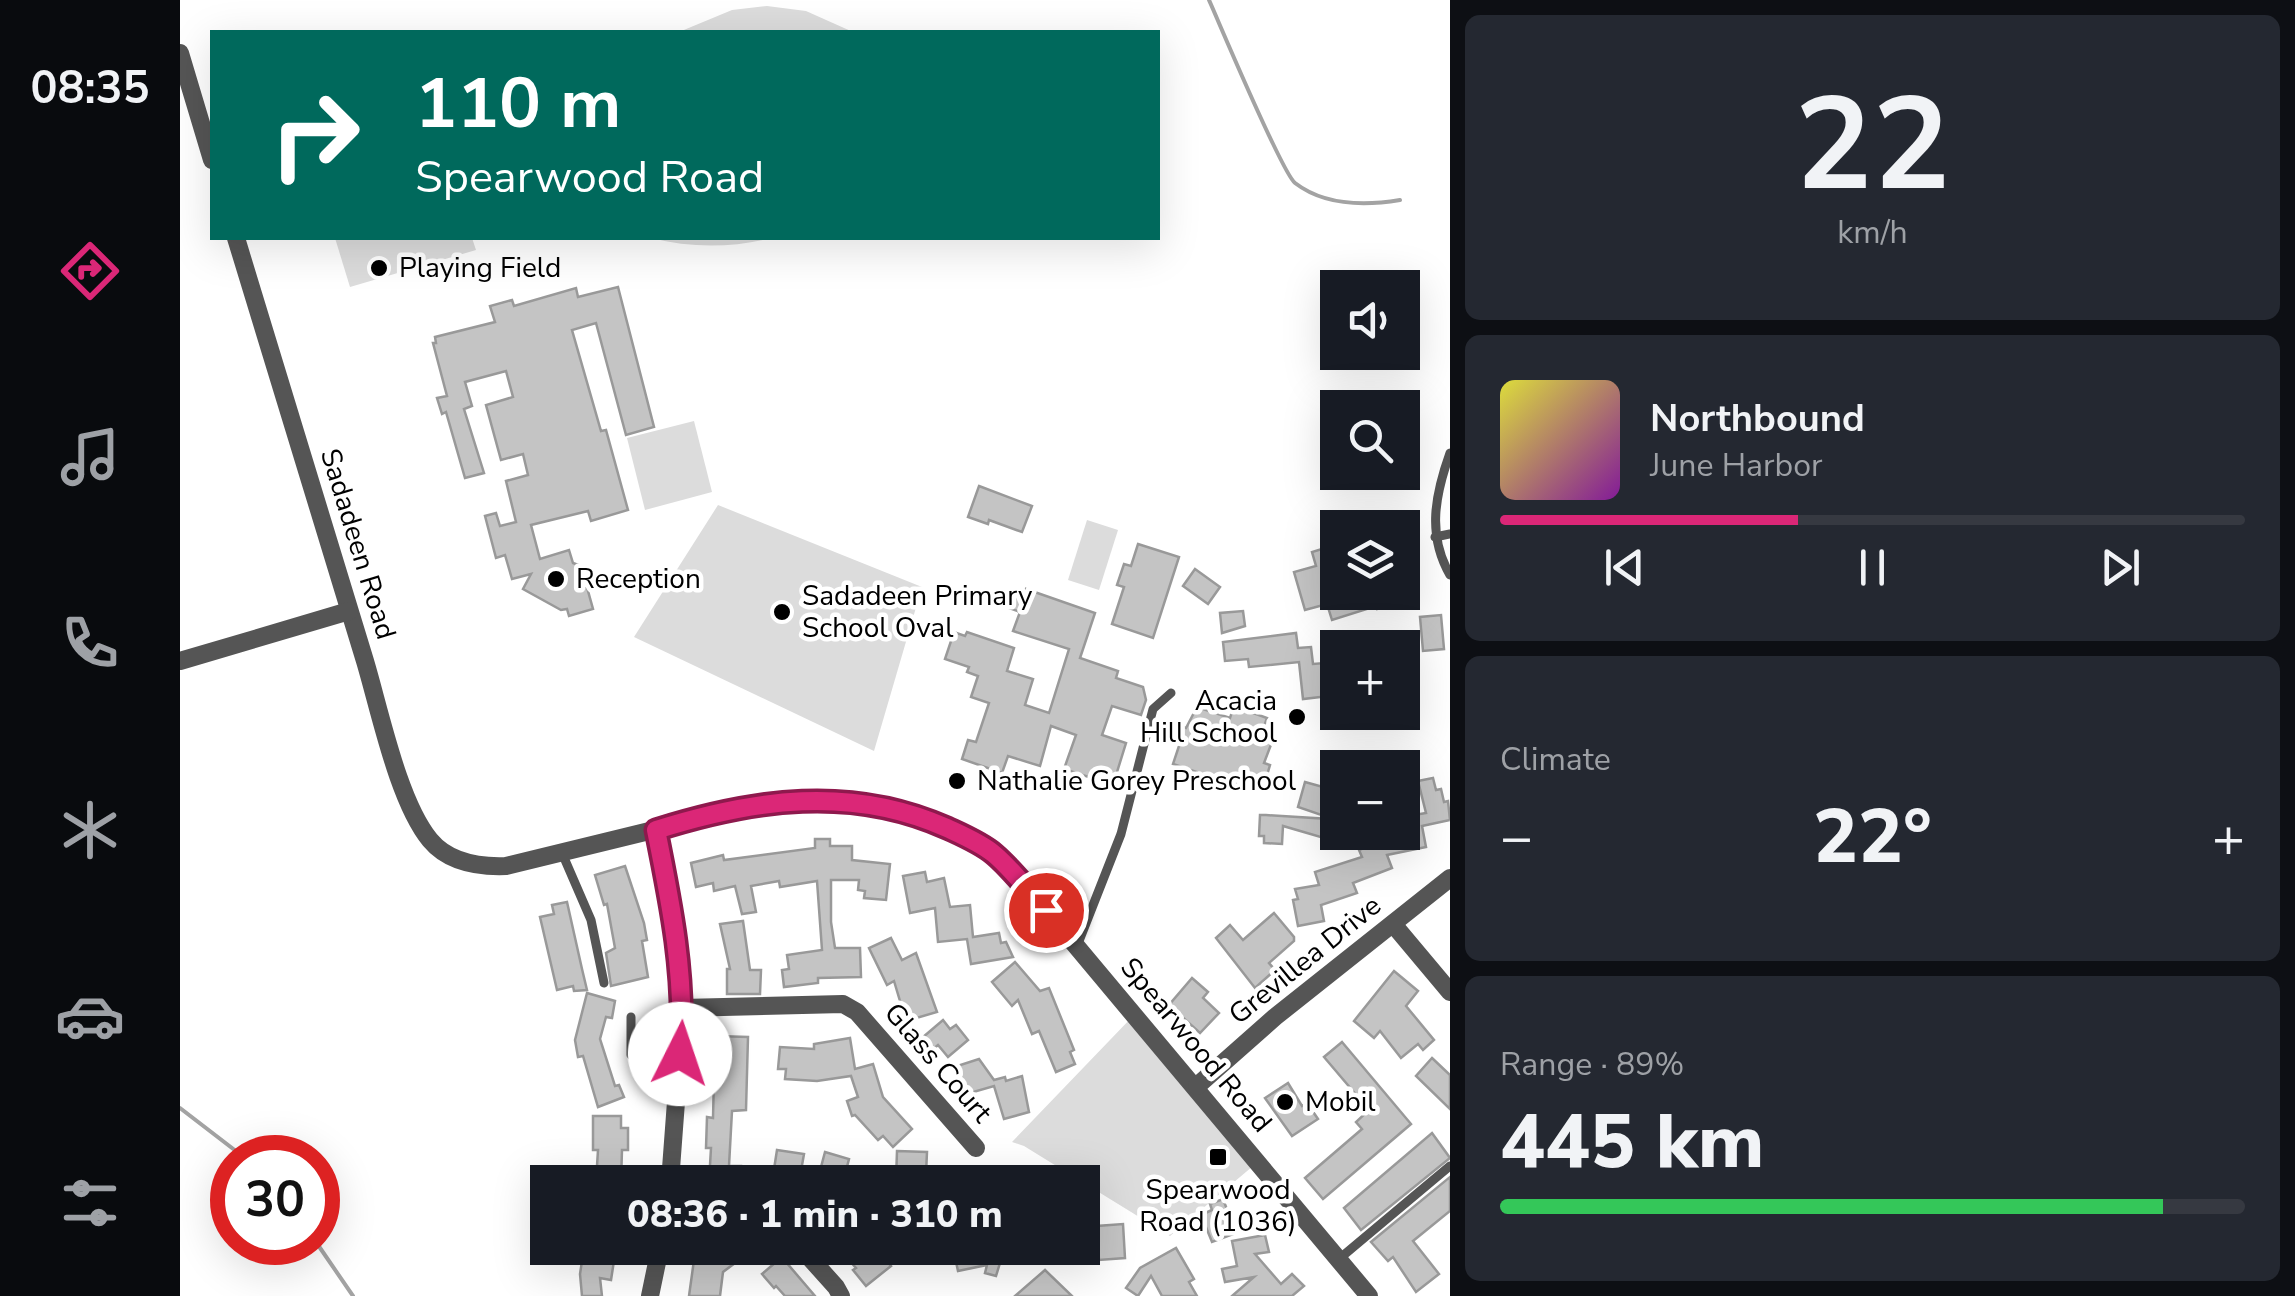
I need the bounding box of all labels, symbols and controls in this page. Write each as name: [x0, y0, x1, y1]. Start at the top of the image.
text: 110 m: [415, 56, 621, 152]
text: 22: [1794, 57, 1951, 234]
text: 08:35: [30, 58, 150, 119]
icon: right: [250, 70, 380, 200]
text: Spearwood Road: [415, 147, 764, 208]
text: km/h: [1837, 211, 1908, 254]
icon: directions: [55, 236, 125, 306]
place label: Playing Field: [399, 249, 561, 287]
marker: Playing Field: [368, 257, 390, 279]
map controls: [1320, 270, 1420, 850]
button: sound: [1320, 270, 1420, 370]
button: search: [1320, 390, 1420, 490]
text: Northbound: [1650, 393, 1865, 444]
icon: music: [55, 422, 125, 492]
street label: Sadadeen Road: [311, 444, 405, 644]
text: June Harbor: [1650, 444, 1822, 487]
button: layers: [1320, 510, 1420, 610]
icon: previous: [1597, 540, 1652, 595]
icon: pause: [1845, 540, 1900, 595]
icon: next: [2093, 540, 2148, 595]
place label: Reception: [576, 560, 701, 598]
marker: Reception: [545, 568, 567, 590]
place label: Sadadeen Primary School Oval: [802, 577, 1033, 647]
marker: Sadadeen Primary School Oval: [771, 601, 793, 623]
icon: phone: [55, 608, 125, 678]
button: +: [1320, 630, 1420, 730]
place label: Acacia Hill School: [1140, 682, 1278, 752]
marker: Acacia Hill School: [1286, 706, 1308, 728]
text: Climate: [1500, 738, 1611, 781]
button: −: [1320, 750, 1420, 850]
place label: Nathalie Gorey Preschool: [977, 762, 1297, 800]
marker: Nathalie Gorey Preschool: [946, 770, 968, 792]
text: 22°: [1813, 786, 1932, 888]
icon: climate: [55, 795, 125, 865]
text: −: [1500, 800, 1533, 875]
text: +: [2212, 800, 2245, 875]
pin: [1004, 868, 1089, 953]
icon: arrive: [1019, 883, 1074, 938]
street label: Grevillea Drive: [1221, 887, 1389, 1033]
street label: Spearwood Road: [1112, 950, 1280, 1140]
icon: car: [55, 981, 125, 1051]
street label: Glass Court: [875, 995, 1001, 1131]
position arrow: [628, 1002, 732, 1106]
text: Range · 89%: [1500, 1043, 1684, 1086]
place label: Mobil: [1305, 1083, 1376, 1121]
marker: Mobil: [1274, 1091, 1296, 1113]
text: 445 km: [1500, 1091, 1764, 1193]
speed limit sign: 30: [210, 1135, 340, 1265]
marker: Spearwood Road (1036): [1207, 1146, 1229, 1168]
icon: filters: [55, 1168, 125, 1238]
place label: Spearwood Road (1036): [1139, 1171, 1297, 1241]
text: 08:36 · 1 min · 310 m: [627, 1189, 1003, 1240]

